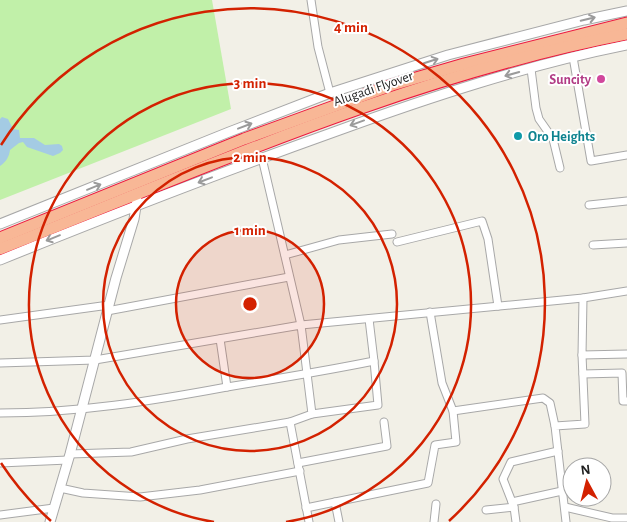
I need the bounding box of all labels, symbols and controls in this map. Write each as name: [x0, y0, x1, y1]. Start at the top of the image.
one-way arrow: [580, 14, 596, 23]
text: 4 min: [334, 20, 368, 35]
one-way arrow: [423, 55, 439, 65]
street label: Alugadi Flyover: [332, 69, 415, 109]
one-way arrow: [504, 70, 520, 80]
place label: Suncity: [549, 73, 592, 87]
marker: Suncity: [595, 73, 607, 85]
text: 3 min: [234, 76, 266, 91]
one-way arrow: [349, 119, 365, 129]
one-way arrow: [237, 121, 252, 130]
marker: Oro Heights: [512, 130, 524, 142]
place label: Oro Heights: [528, 130, 595, 144]
text: 2 min: [233, 150, 267, 165]
one-way arrow: [198, 176, 213, 185]
one-way arrow: [86, 182, 101, 191]
text: 1 min: [234, 223, 266, 238]
one-way arrow: [46, 234, 61, 244]
centre of rings: [241, 295, 259, 313]
north arrow: [562, 457, 612, 507]
text: N: [580, 463, 591, 478]

